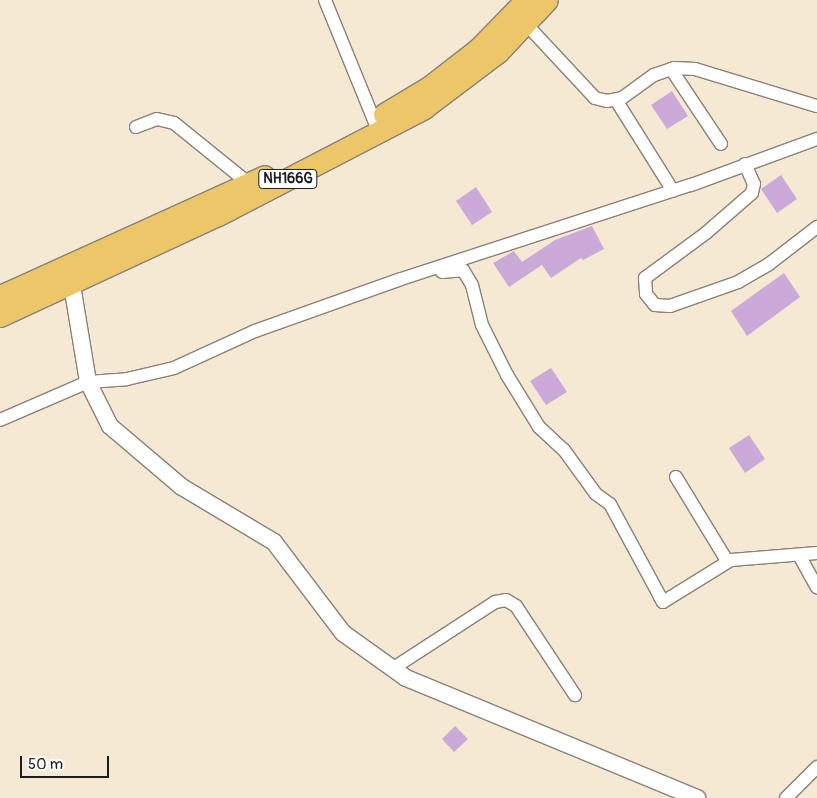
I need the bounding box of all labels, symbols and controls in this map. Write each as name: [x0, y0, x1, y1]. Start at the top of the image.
road number: NH166G: [258, 168, 318, 190]
scale bar: [22, 746, 111, 778]
text: 50 m: [28, 755, 63, 774]

